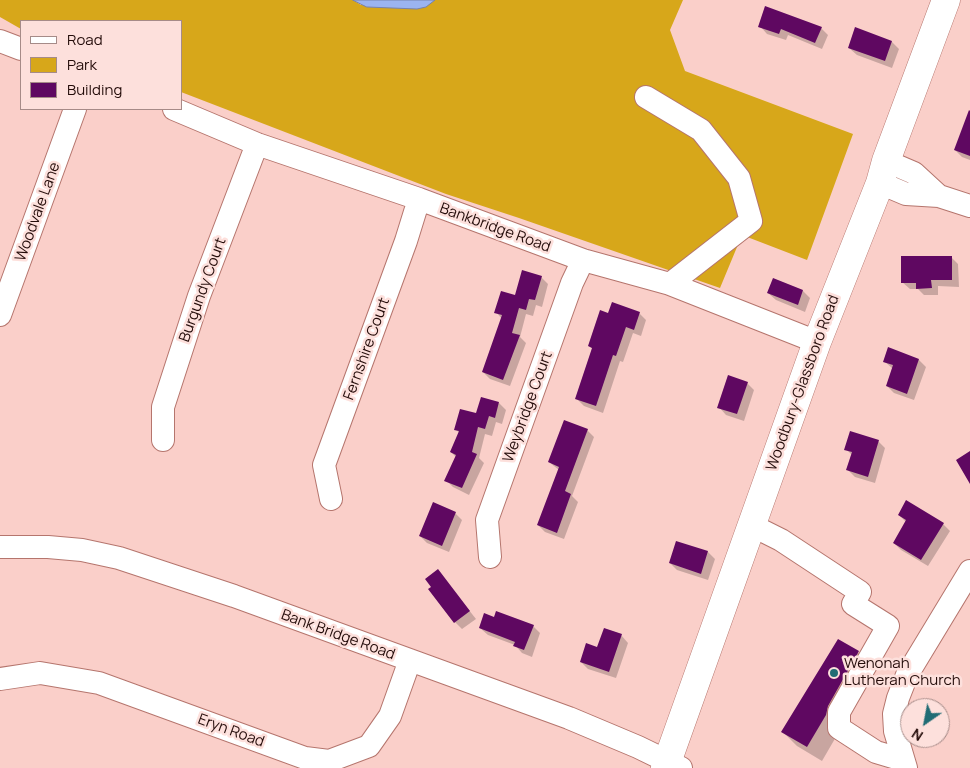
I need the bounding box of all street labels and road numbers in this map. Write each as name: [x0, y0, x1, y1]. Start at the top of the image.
street label: Woodvale Lane: [12, 160, 64, 264]
street label: Bankbridge Road: [437, 200, 553, 256]
street label: Burgundy Court: [176, 235, 230, 345]
street label: Woodbury-Glassboro Road: [763, 293, 843, 473]
street label: Fernshire Court: [340, 295, 394, 403]
street label: Weybridge Court: [500, 349, 556, 465]
street label: Bank Bridge Road: [279, 606, 397, 664]
street label: Eryn Road: [195, 711, 267, 751]

